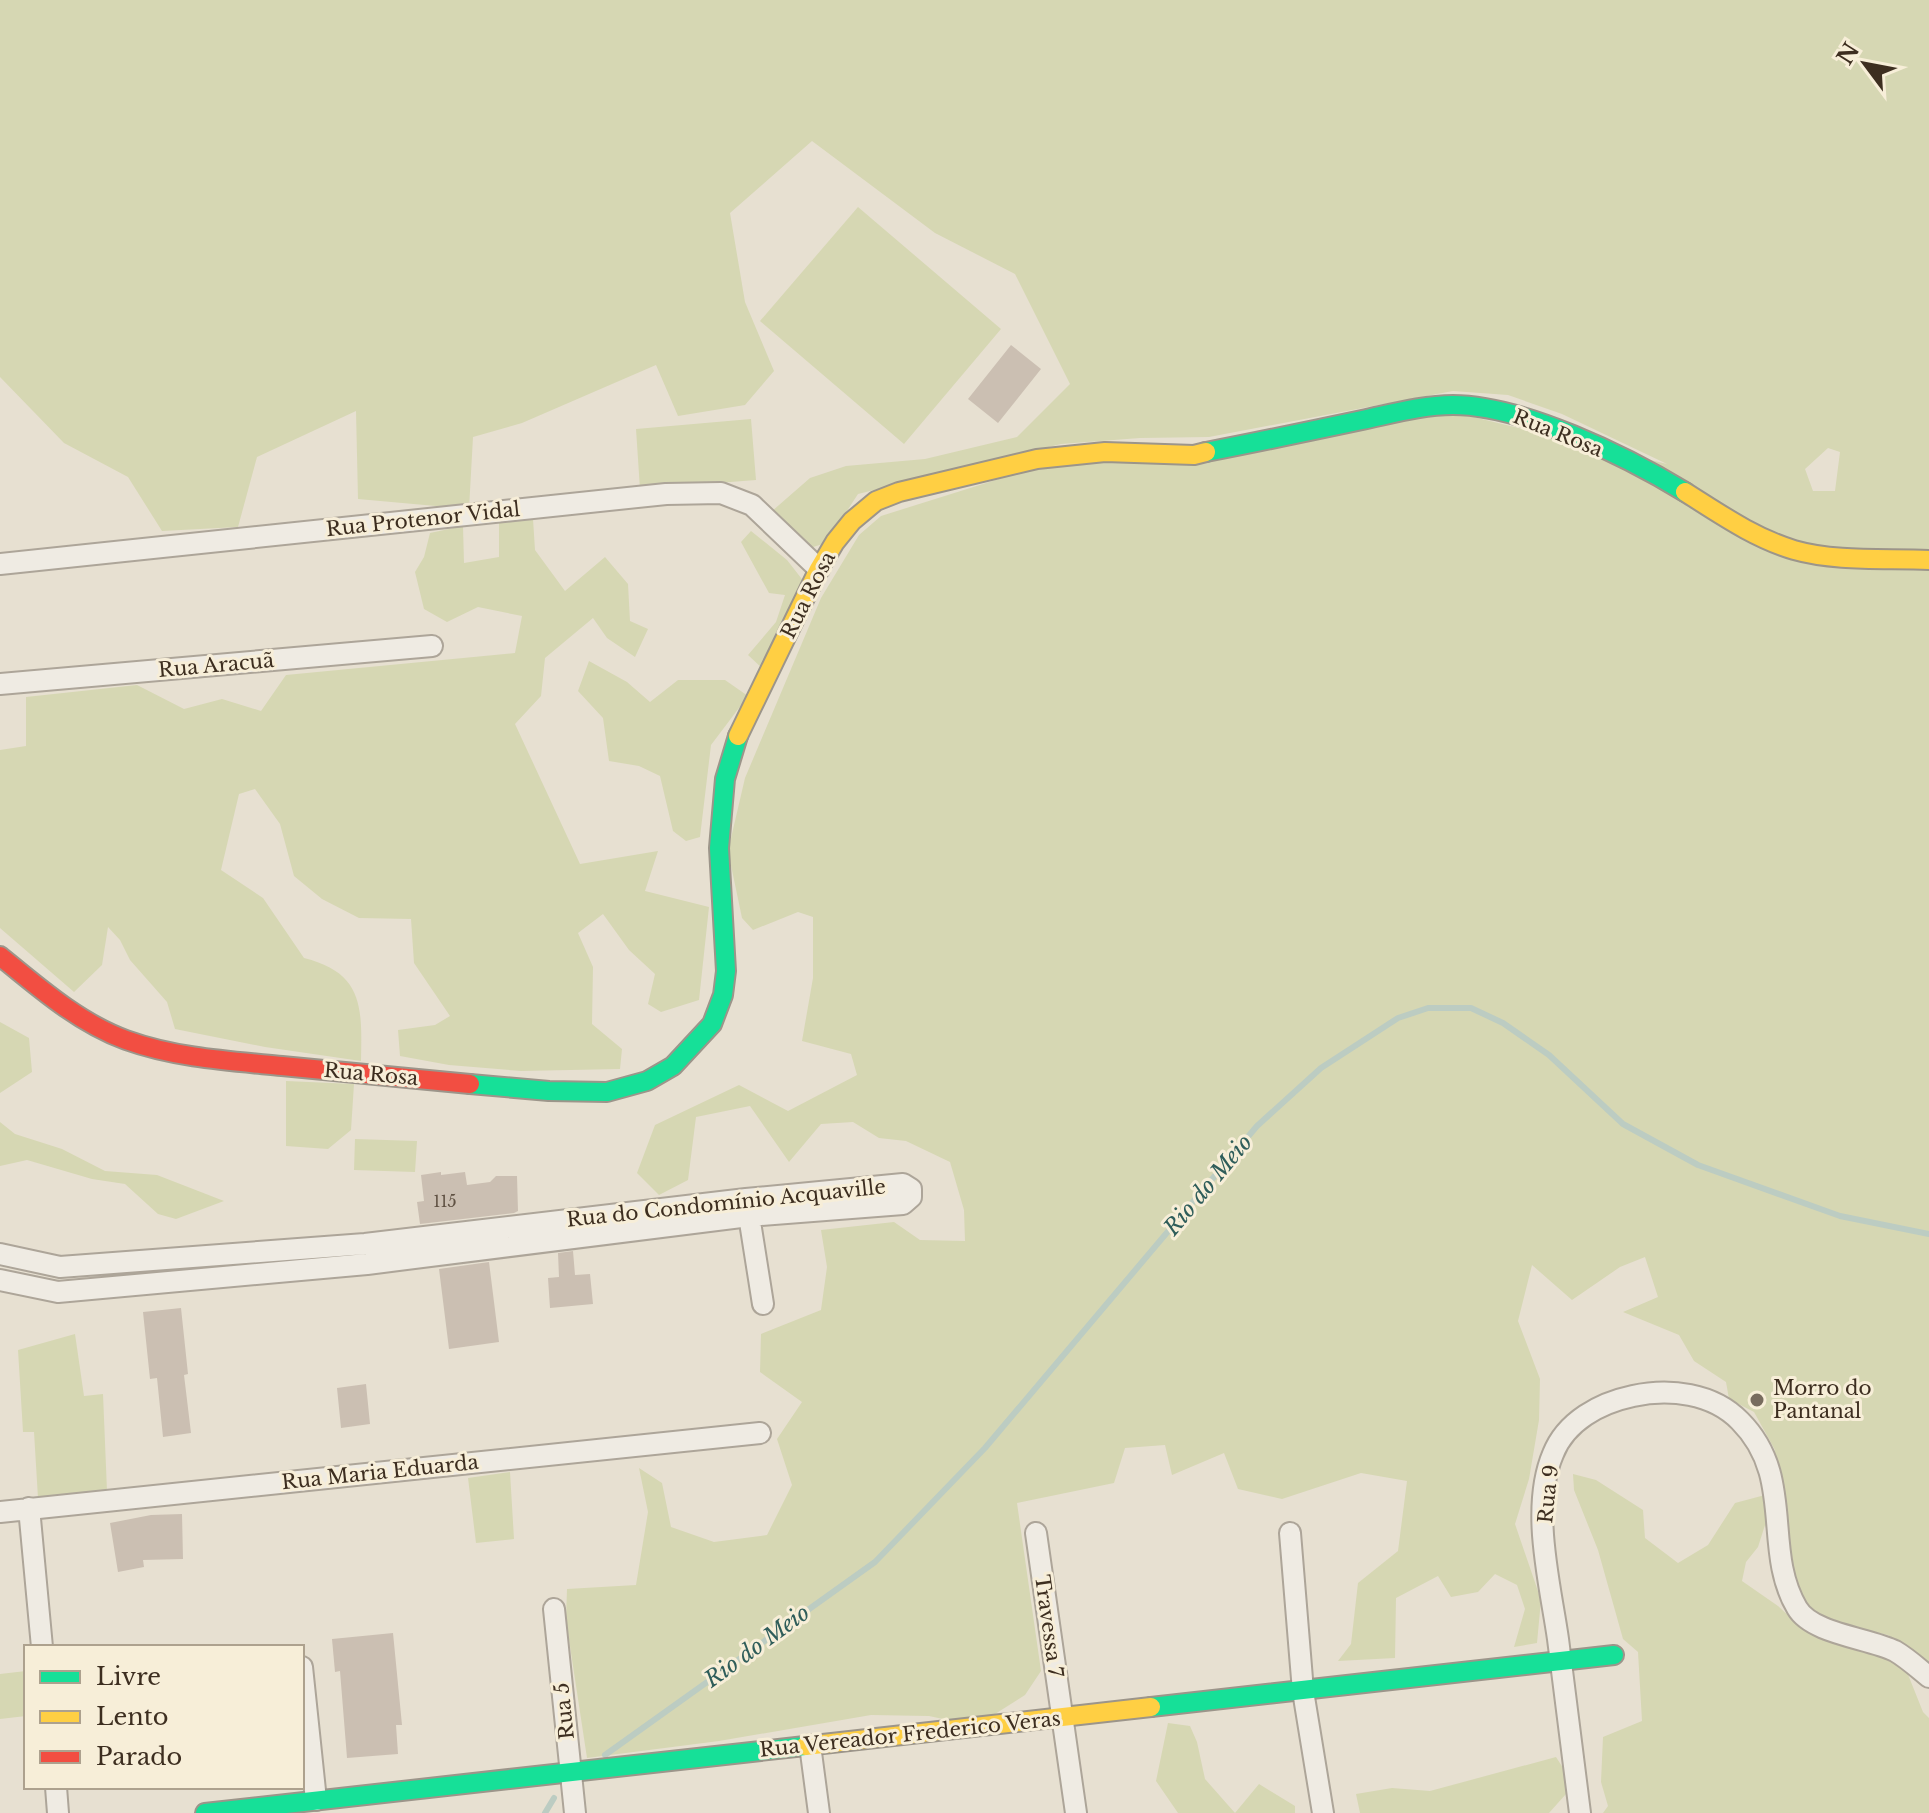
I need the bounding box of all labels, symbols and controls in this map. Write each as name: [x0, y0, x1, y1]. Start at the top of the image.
north arrow: [1825, 24, 1905, 104]
text: N: [1832, 37, 1866, 70]
street label: Rua Rosa: [1510, 404, 1607, 462]
street label: Rua Protenor Vidal: [325, 497, 521, 541]
street label: Rua Rosa: [776, 547, 841, 643]
street label: Rua Aracuã: [157, 648, 276, 682]
street label: Rua Rosa: [323, 1058, 420, 1090]
water label: Rio do Meio: [1157, 1129, 1258, 1242]
street label: Rua do Condomínio Acquaville: [565, 1174, 887, 1232]
house number: 115: [433, 1191, 457, 1211]
place label: Morro do Pantanal: [1773, 1376, 1872, 1423]
marker: Morro do Pantanal: [1748, 1391, 1766, 1409]
street label: Rua Maria Eduarda: [280, 1450, 481, 1494]
street label: Rua 9: [1533, 1464, 1563, 1524]
street label: Travessa 7: [1030, 1573, 1068, 1680]
water label: Rio do Meio: [698, 1599, 815, 1694]
legend: [24, 1645, 304, 1789]
text: Livre: [96, 1662, 161, 1691]
street label: Rua 5: [549, 1681, 579, 1741]
text: Lento: [96, 1702, 169, 1731]
street label: Rua Vereador Frederico Veras: [758, 1706, 1062, 1762]
text: Parado: [96, 1742, 182, 1771]

